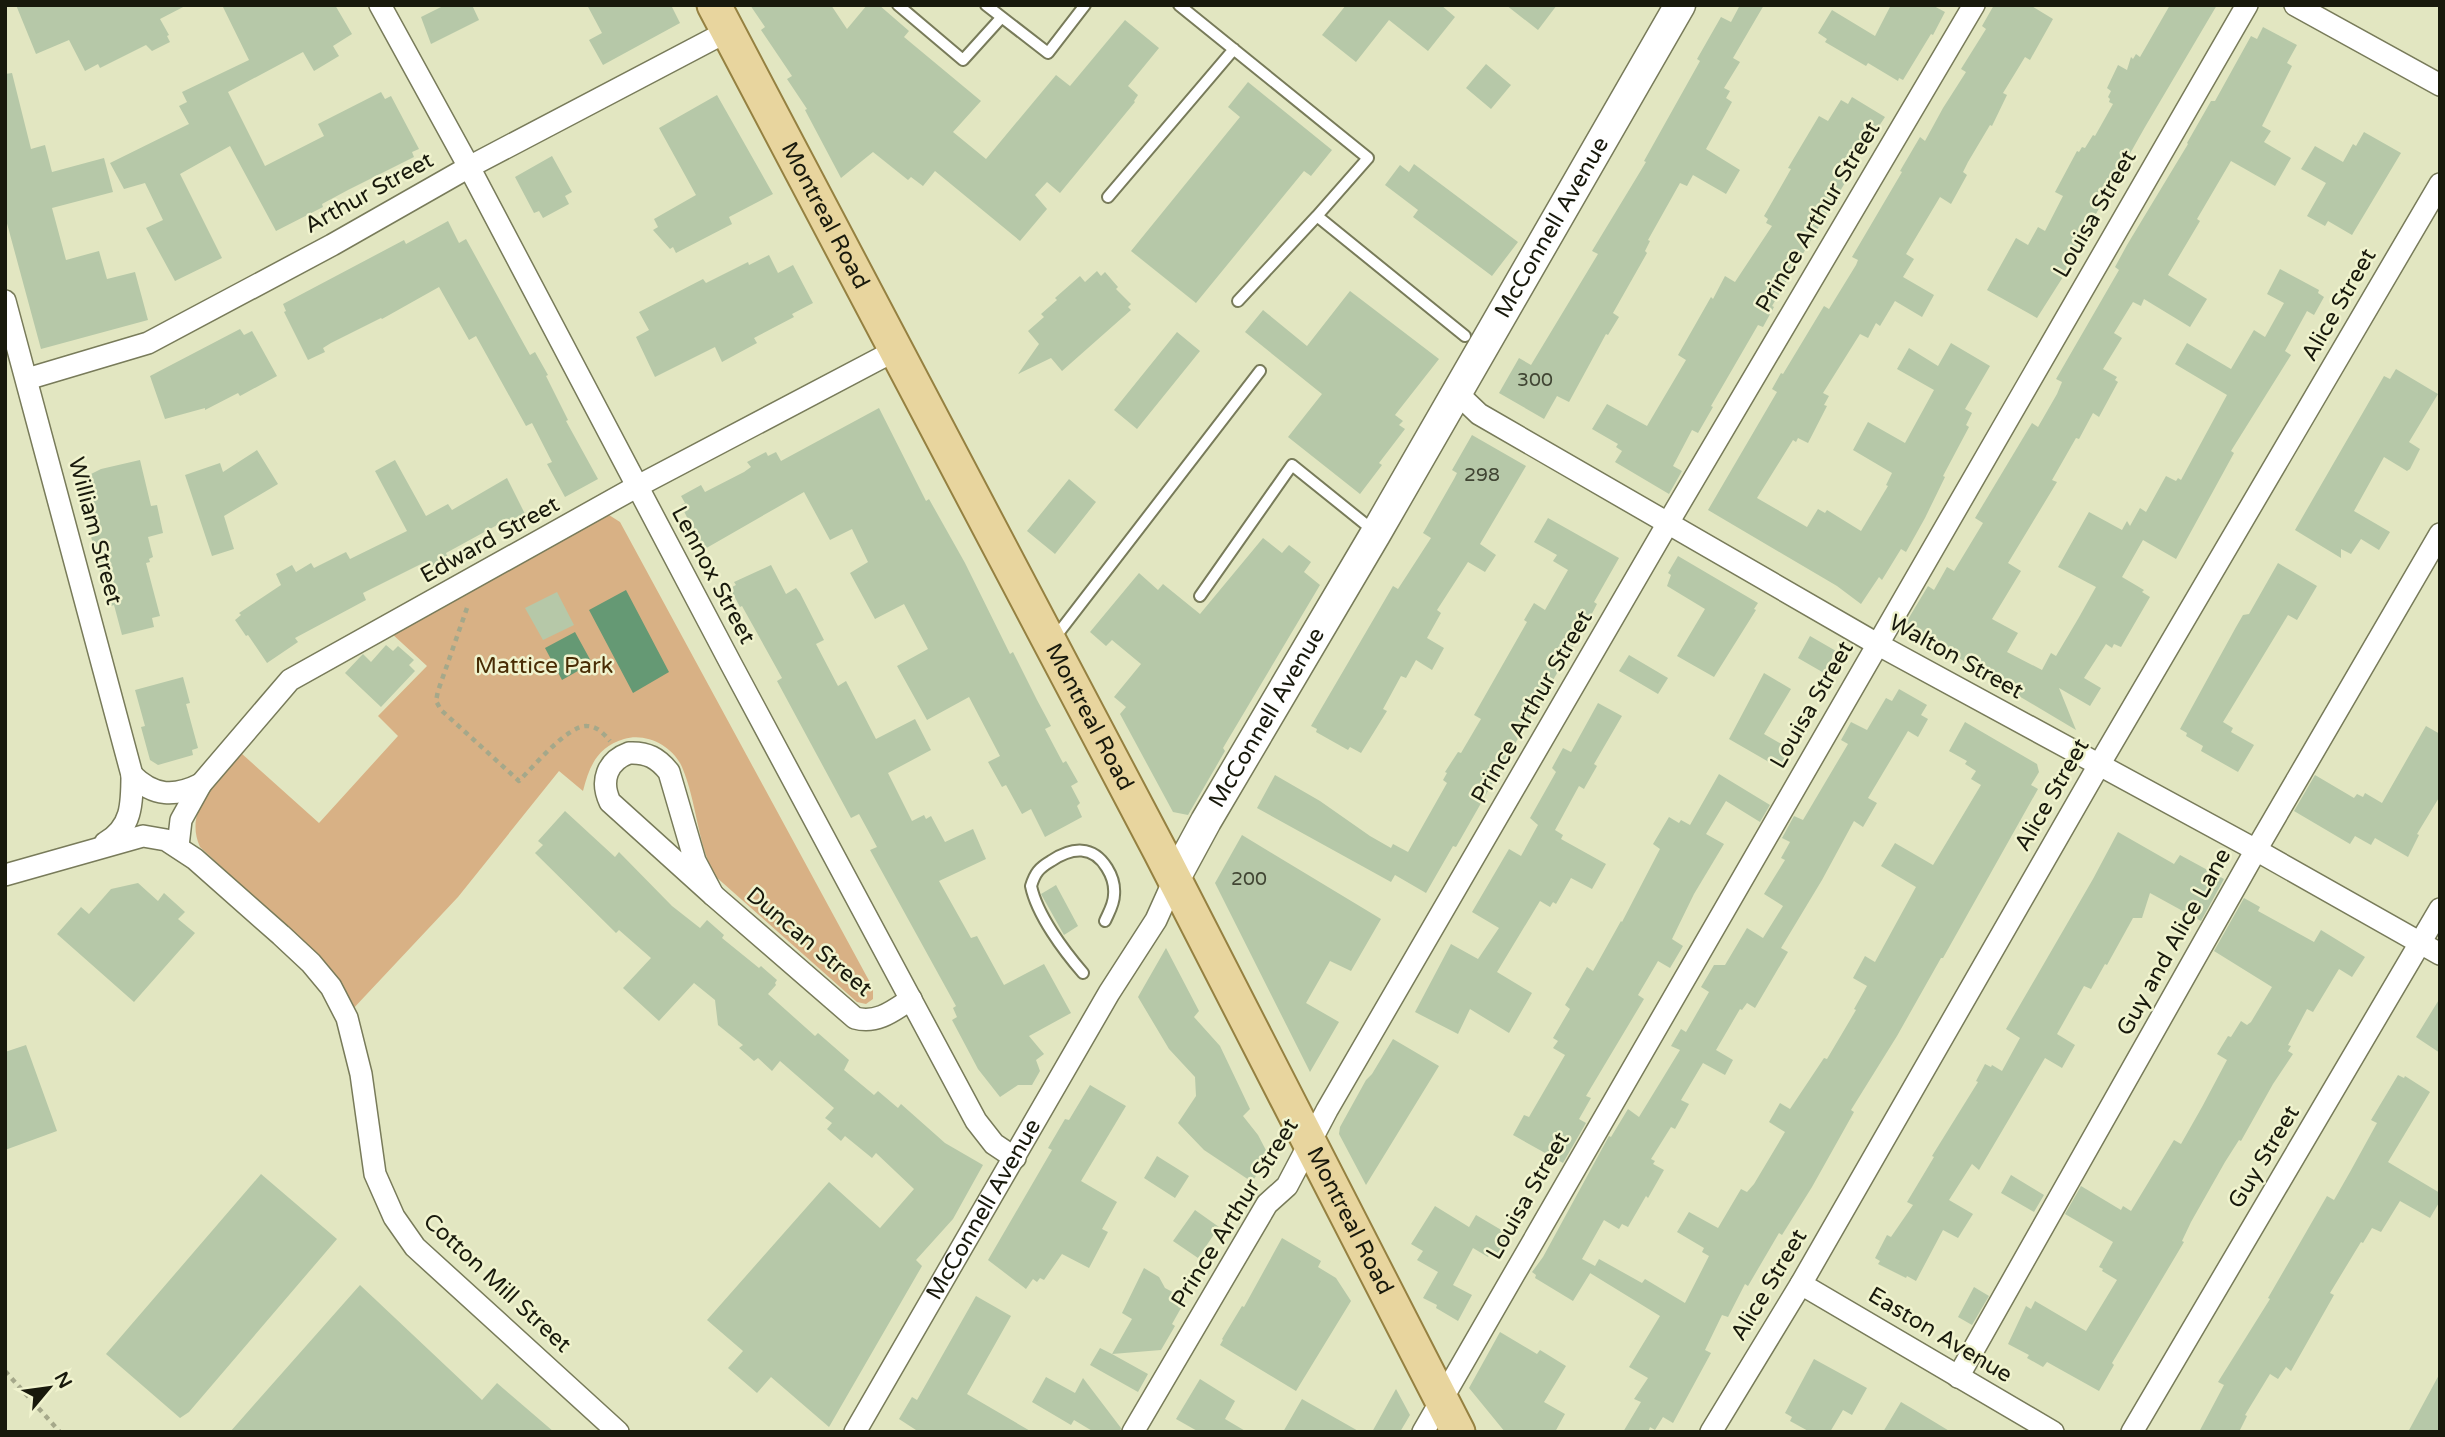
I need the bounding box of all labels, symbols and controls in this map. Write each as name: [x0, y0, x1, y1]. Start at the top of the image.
street label: Prince Arthur Street: [1750, 116, 1886, 318]
street label: McConnell Avenue: [1489, 132, 1615, 323]
street label: Montreal Road: [775, 137, 875, 294]
street label: Louisa Street: [2047, 145, 2143, 283]
street label: Arthur Street: [300, 146, 439, 240]
street label: Alice Street: [2296, 244, 2383, 366]
house number: 300: [1517, 369, 1553, 391]
street label: William Street: [62, 454, 128, 608]
house number: 298: [1464, 464, 1500, 486]
street label: Edward Street: [416, 490, 565, 590]
street label: Lennox Street: [665, 501, 761, 649]
street label: Prince Arthur Street: [1465, 605, 1599, 808]
street label: Walton Street: [1884, 609, 2028, 706]
street label: McConnell Avenue: [1203, 623, 1331, 813]
street label: Louisa Street: [1764, 636, 1860, 774]
street label: Montreal Road: [1039, 639, 1140, 795]
park label: Mattice Park: [475, 652, 613, 680]
street label: Alice Street: [2009, 734, 2096, 856]
street label: Guy and Alice Lane: [2111, 843, 2237, 1041]
house number: 200: [1231, 868, 1267, 890]
street label: Duncan Street: [740, 881, 878, 1003]
street label: Guy Street: [2222, 1100, 2306, 1214]
street label: Prince Arthur Street: [1165, 1113, 1305, 1313]
street label: McConnell Avenue: [920, 1114, 1047, 1305]
street label: Louisa Street: [1480, 1127, 1576, 1265]
street label: Montreal Road: [1300, 1142, 1399, 1299]
street label: Cotton Mill Street: [417, 1207, 577, 1359]
street label: Alice Street: [1725, 1224, 1813, 1346]
street label: Easton Avenue: [1863, 1281, 2017, 1389]
north arrow: [14, 1353, 84, 1423]
text: N: [50, 1368, 76, 1392]

